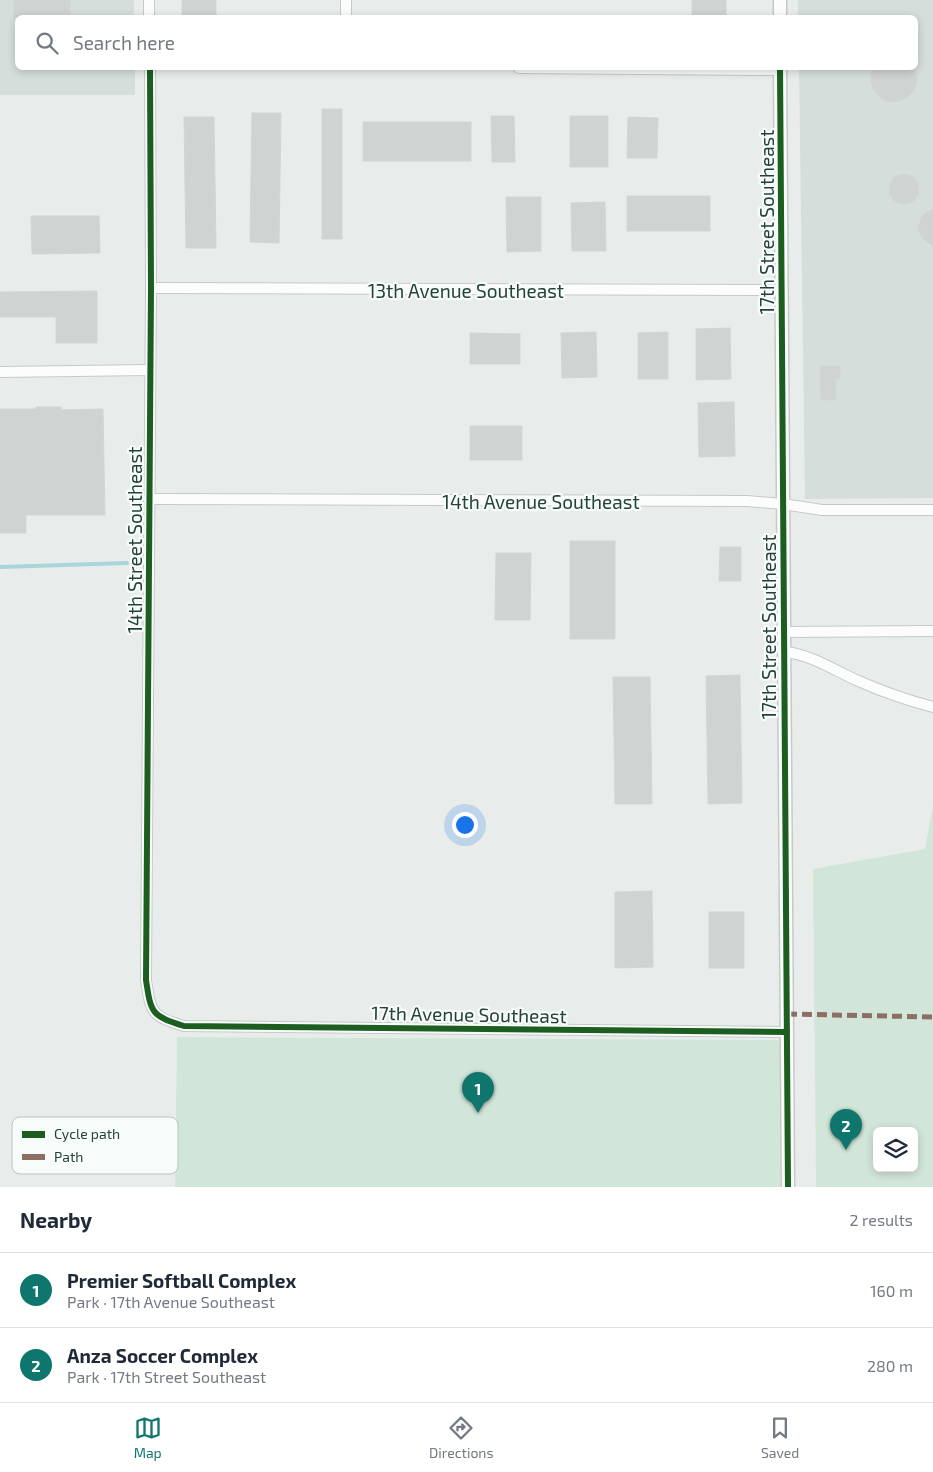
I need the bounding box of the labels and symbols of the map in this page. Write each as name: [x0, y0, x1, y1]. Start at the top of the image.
street label: 17th Street Southeast: [755, 130, 778, 314]
street label: 13th Avenue Southeast: [368, 279, 564, 302]
street label: 14th Street Southeast: [123, 447, 146, 633]
street label: 14th Avenue Southeast: [442, 490, 640, 513]
street label: 17th Street Southeast: [757, 535, 780, 719]
your location: [452, 812, 478, 838]
street label: 17th Avenue Southeast: [371, 1001, 567, 1027]
pin: 1: [462, 1072, 494, 1113]
pin: 2: [830, 1109, 862, 1150]
legend: [12, 1117, 178, 1174]
text: Cycle path: [54, 1125, 120, 1142]
text: Path: [54, 1148, 83, 1165]

